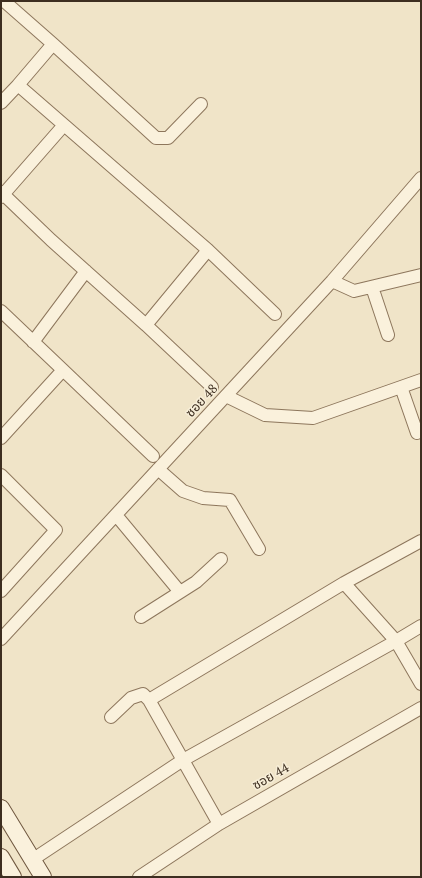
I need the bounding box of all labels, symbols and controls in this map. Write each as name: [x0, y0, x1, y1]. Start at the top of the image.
street label: ซอย 48: [183, 381, 221, 421]
street label: ซอย 44: [250, 760, 292, 794]

